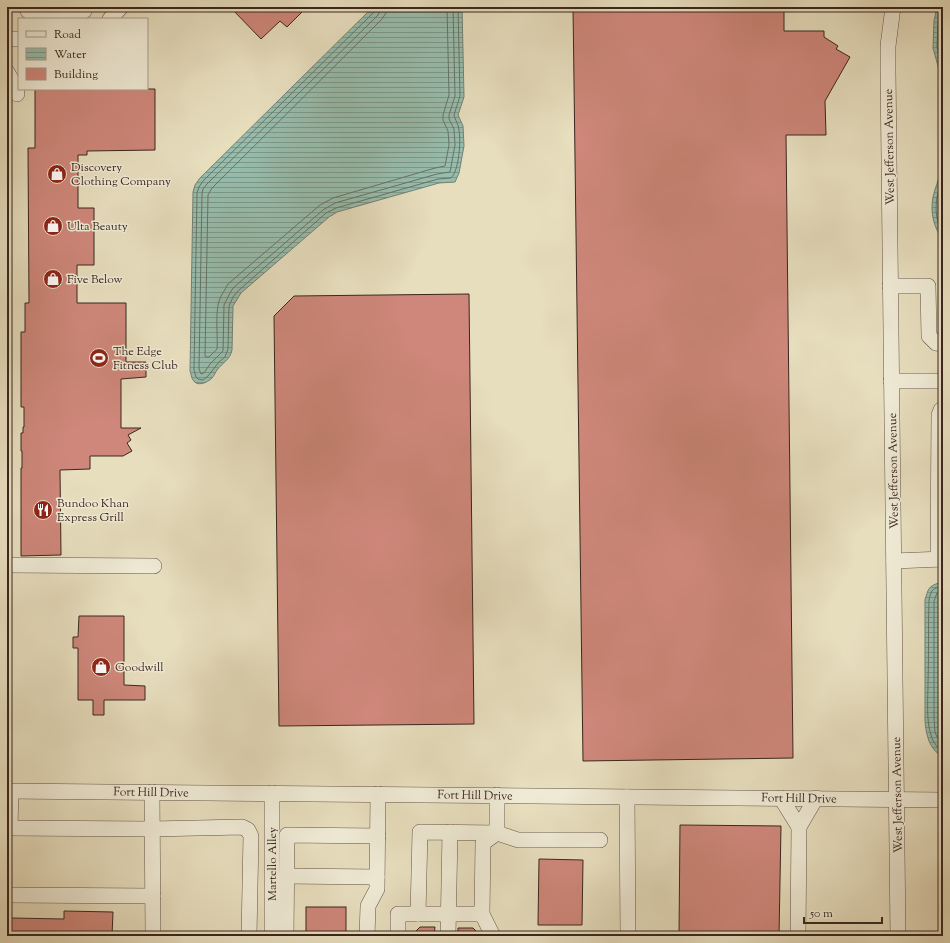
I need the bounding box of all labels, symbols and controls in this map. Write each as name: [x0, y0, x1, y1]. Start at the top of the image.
legend: [18, 18, 148, 90]
text: Road: [54, 26, 81, 44]
text: Water: [54, 46, 87, 64]
text: Building: [54, 66, 98, 84]
street label: West Jefferson Avenue: [880, 88, 900, 205]
place label: Discovery Clothing Company: [71, 159, 171, 191]
shop icon: Discovery Clothing Company: [46, 163, 68, 185]
shop icon: Ulta Beauty: [42, 215, 64, 237]
place label: Ulta Beauty: [67, 218, 128, 236]
shop icon: Five Below: [42, 268, 64, 290]
place label: Five Below: [67, 271, 122, 289]
place label: The Edge Fitness Club: [113, 343, 178, 375]
sports icon: The Edge Fitness Club: [88, 347, 110, 369]
street label: West Jefferson Avenue: [884, 412, 904, 529]
place label: Bundoo Khan Express Grill: [57, 495, 129, 527]
restaurant icon: Bundoo Khan Express Grill: [32, 499, 54, 521]
shop icon: Goodwill: [90, 656, 112, 678]
place label: Goodwill: [115, 659, 164, 677]
street label: West Jefferson Avenue: [888, 736, 908, 853]
street label: Fort Hill Drive: [113, 783, 189, 803]
street label: Fort Hill Drive: [437, 786, 513, 806]
street label: Fort Hill Drive: [761, 789, 837, 809]
street label: Martello Alley: [264, 827, 282, 901]
scale bar: [804, 899, 882, 925]
text: 50 m: [809, 905, 833, 923]

